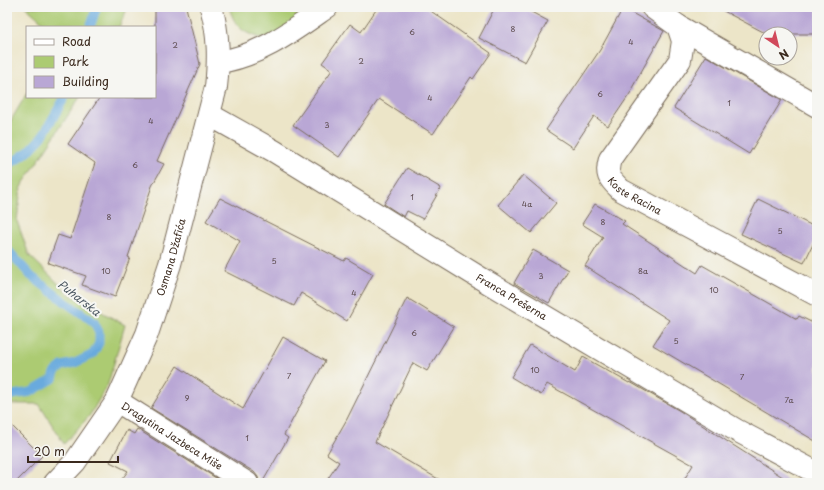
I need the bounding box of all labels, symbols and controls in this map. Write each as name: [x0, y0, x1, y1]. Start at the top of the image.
house number: 8: [511, 23, 516, 35]
legend: [26, 26, 156, 98]
house number: 6: [409, 26, 415, 38]
north arrow: [758, 26, 798, 66]
text: Road: [62, 32, 91, 50]
house number: 4: [628, 36, 634, 48]
house number: 2: [172, 39, 178, 51]
text: N: [775, 45, 792, 64]
text: Park: [62, 52, 89, 70]
house number: 2: [358, 55, 364, 67]
text: Building: [62, 72, 109, 90]
house number: 6: [597, 88, 603, 100]
house number: 4: [427, 92, 433, 104]
house number: 1: [727, 97, 731, 109]
house number: 4: [148, 115, 154, 127]
house number: 3: [324, 119, 330, 131]
house number: 6: [132, 159, 138, 171]
street label: Koste Racina: [605, 173, 665, 218]
house number: 1: [410, 191, 414, 203]
house number: 4a: [522, 198, 532, 210]
house number: 8: [107, 211, 112, 223]
street label: Osmana Džafića: [152, 216, 189, 298]
house number: 8: [601, 216, 606, 228]
house number: 5: [777, 225, 783, 237]
house number: 5: [271, 255, 277, 267]
house number: 10: [101, 265, 111, 277]
house number: 8a: [638, 265, 648, 277]
street label: Franca Prešerna: [473, 269, 551, 323]
house number: 3: [538, 270, 544, 282]
water label: Puharska: [54, 275, 105, 320]
house number: 10: [709, 284, 719, 296]
house number: 4: [351, 287, 357, 299]
house number: 6: [411, 327, 417, 339]
house number: 5: [673, 335, 679, 347]
house number: 10: [530, 364, 540, 376]
house number: 7: [287, 370, 292, 382]
house number: 7: [740, 371, 745, 383]
house number: 9: [185, 392, 190, 404]
house number: 7a: [784, 394, 794, 406]
street label: Dragutina Jazbeca Miše: [119, 398, 226, 473]
house number: 1: [245, 432, 249, 444]
scale bar: [28, 438, 118, 464]
text: 20 m: [34, 442, 65, 460]

